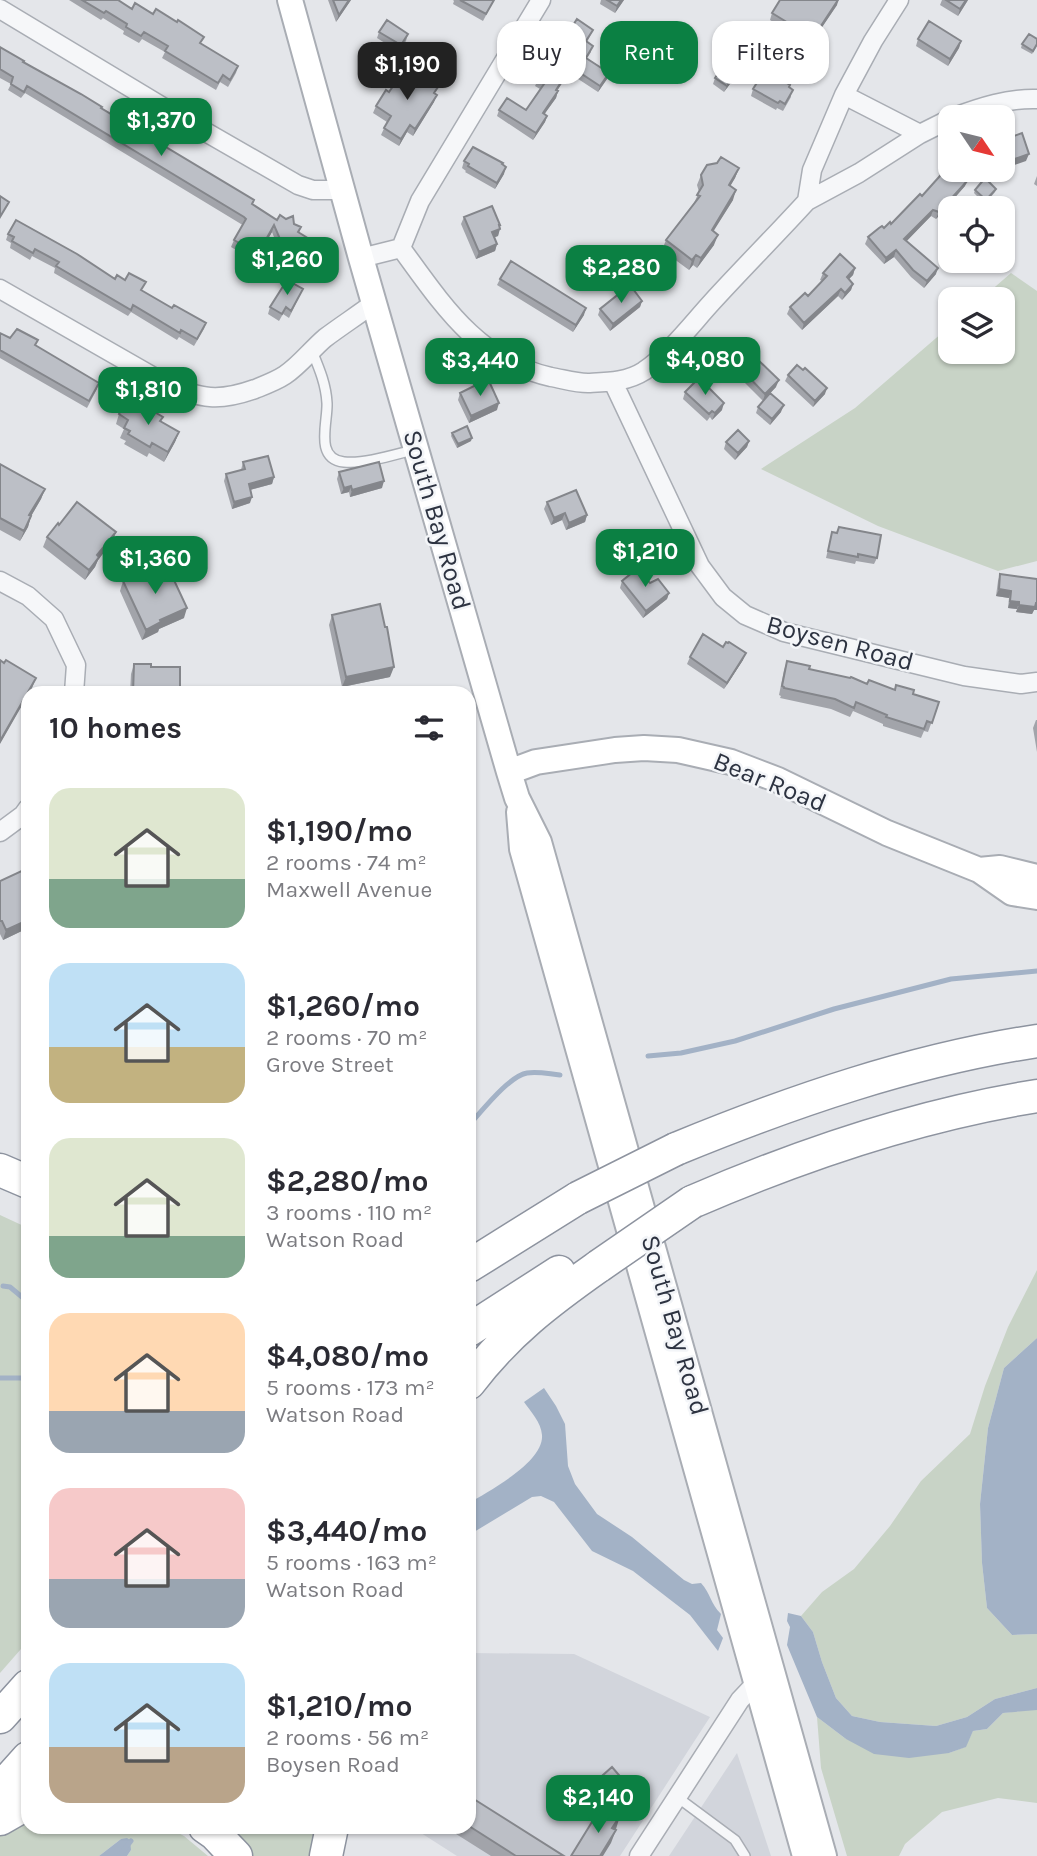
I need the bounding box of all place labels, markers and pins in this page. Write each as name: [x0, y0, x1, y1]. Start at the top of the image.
pin: $1,190: [350, 42, 464, 102]
pin: $1,370: [104, 99, 218, 158]
pin: $1,260: [230, 238, 344, 297]
pin: $2,280: [564, 246, 678, 305]
pin: $3,440: [423, 338, 537, 398]
pin: $4,080: [648, 338, 762, 397]
pin: $1,810: [91, 368, 205, 427]
pin: $1,210: [588, 530, 702, 589]
pin: $1,360: [98, 536, 212, 596]
pin: $2,140: [541, 1776, 655, 1835]

